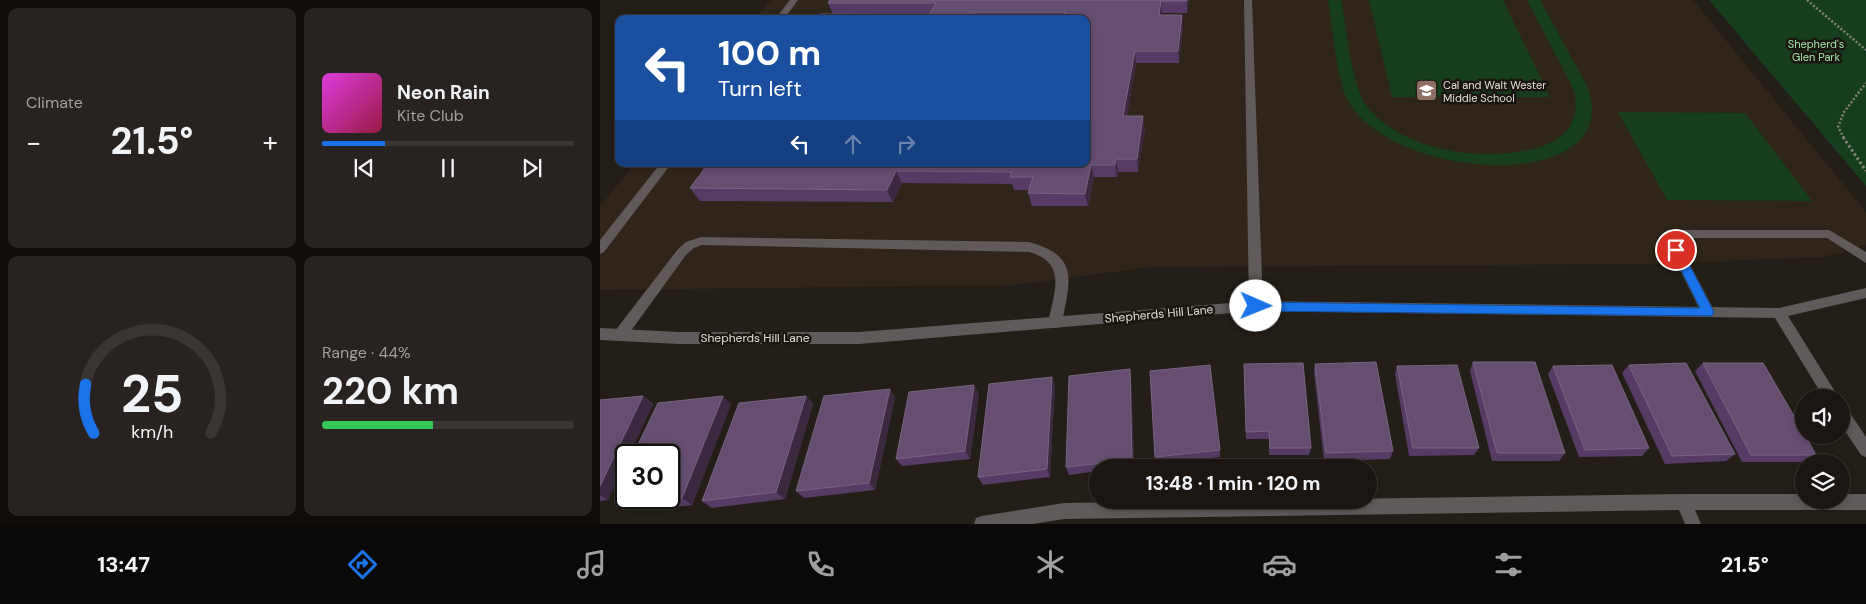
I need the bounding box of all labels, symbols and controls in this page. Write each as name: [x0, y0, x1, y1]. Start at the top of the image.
text: 100 m: [718, 30, 821, 76]
icon: left: [635, 35, 700, 100]
park label: Shepherd's Glen Park: [1788, 37, 1844, 64]
text: Turn left: [718, 74, 802, 103]
place label: Cal and Walt Wester Middle School: [1443, 78, 1546, 105]
school or university icon: Cal and Walt Wester Middle School: [1415, 79, 1439, 103]
text: Neon Rain: [397, 80, 490, 105]
text: Climate: [26, 92, 83, 113]
text: Kite Club: [397, 105, 464, 126]
text: 21.5°: [111, 116, 193, 166]
text: −: [26, 124, 41, 161]
text: +: [263, 124, 278, 161]
icon: left: [786, 130, 814, 158]
icon: ahead: [839, 130, 867, 158]
icon: right: [892, 130, 920, 158]
icon: previous: [350, 154, 378, 182]
icon: pause: [434, 154, 462, 182]
icon: next: [518, 154, 546, 182]
pin: [1655, 229, 1697, 271]
icon: arrive: [1662, 236, 1690, 264]
position arrow: [1229, 279, 1281, 331]
street label: Shepherds Hill Lane: [1104, 301, 1214, 327]
street label: Shepherds Hill Lane: [700, 330, 810, 346]
text: Range · 44%: [322, 342, 410, 363]
text: 25: [121, 360, 183, 428]
text: 220 km: [322, 366, 459, 416]
map controls: [1795, 389, 1850, 509]
button: sound: [1795, 389, 1850, 444]
text: km/h: [131, 420, 173, 444]
speed limit sign: 30: [615, 444, 680, 509]
button: layers: [1795, 454, 1850, 509]
text: 13:48 · 1 min · 120 m: [1146, 471, 1320, 496]
icon: directions: [345, 547, 380, 582]
icon: music: [574, 547, 609, 582]
icon: phone: [803, 547, 838, 582]
icon: climate: [1033, 547, 1068, 582]
icon: car: [1262, 547, 1297, 582]
icon: filters: [1491, 547, 1526, 582]
text: 13:47: [97, 550, 150, 579]
text: 21.5°: [1721, 550, 1769, 579]

